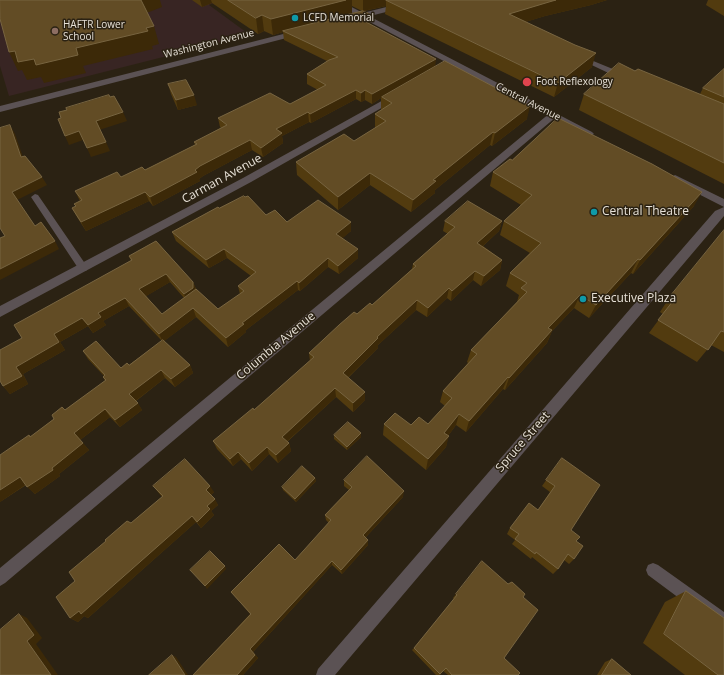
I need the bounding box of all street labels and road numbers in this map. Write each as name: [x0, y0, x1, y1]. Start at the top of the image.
street label: Washington Avenue: [162, 27, 256, 61]
street label: Central Avenue: [494, 80, 562, 124]
street label: Carman Avenue: [180, 151, 264, 207]
street label: Columbia Avenue: [234, 309, 318, 383]
street label: Spruce Street: [493, 409, 553, 475]

